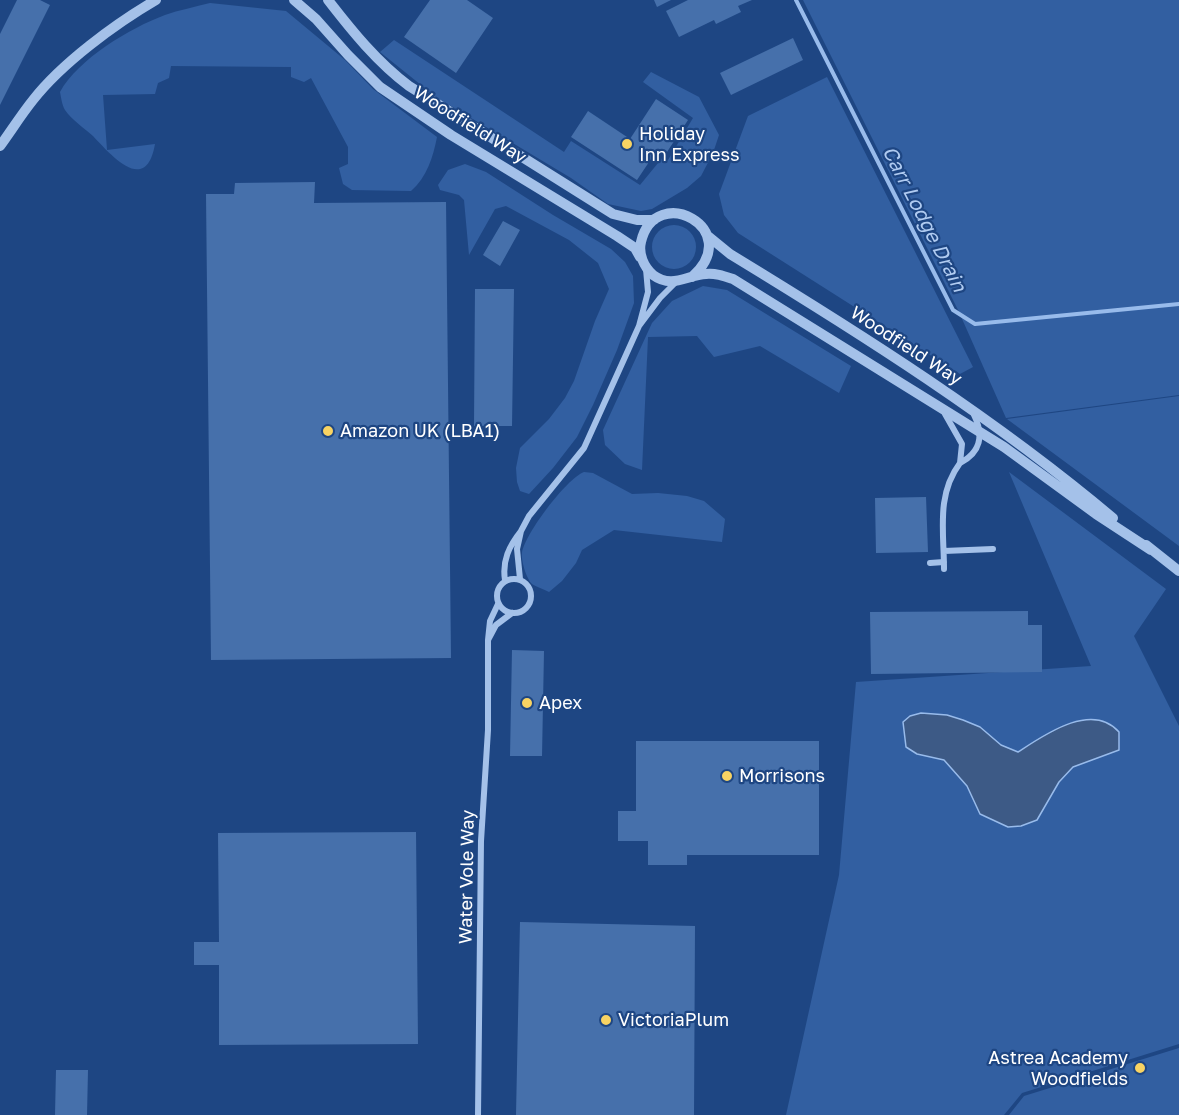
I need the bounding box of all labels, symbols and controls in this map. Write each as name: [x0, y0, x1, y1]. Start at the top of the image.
street label: Woodfield Way: [410, 82, 530, 168]
place label: Holiday Inn Express: [639, 123, 740, 166]
marker: Holiday Inn Express: [620, 137, 634, 151]
water label: Carr Lodge Drain: [877, 142, 971, 296]
street label: Woodfield Way: [846, 302, 966, 390]
place label: Amazon UK (LBA1): [340, 420, 500, 442]
marker: Amazon UK (LBA1): [321, 424, 335, 438]
place label: Apex: [539, 692, 582, 714]
marker: Apex: [520, 696, 534, 710]
place label: Morrisons: [739, 765, 825, 787]
marker: Morrisons: [720, 769, 734, 783]
street label: Water Vole Way: [455, 810, 479, 944]
place label: VictoriaPlum: [618, 1009, 729, 1031]
marker: VictoriaPlum: [599, 1013, 613, 1027]
place label: Astrea Academy Woodfields: [988, 1047, 1128, 1090]
marker: Astrea Academy Woodfields: [1133, 1061, 1147, 1075]

